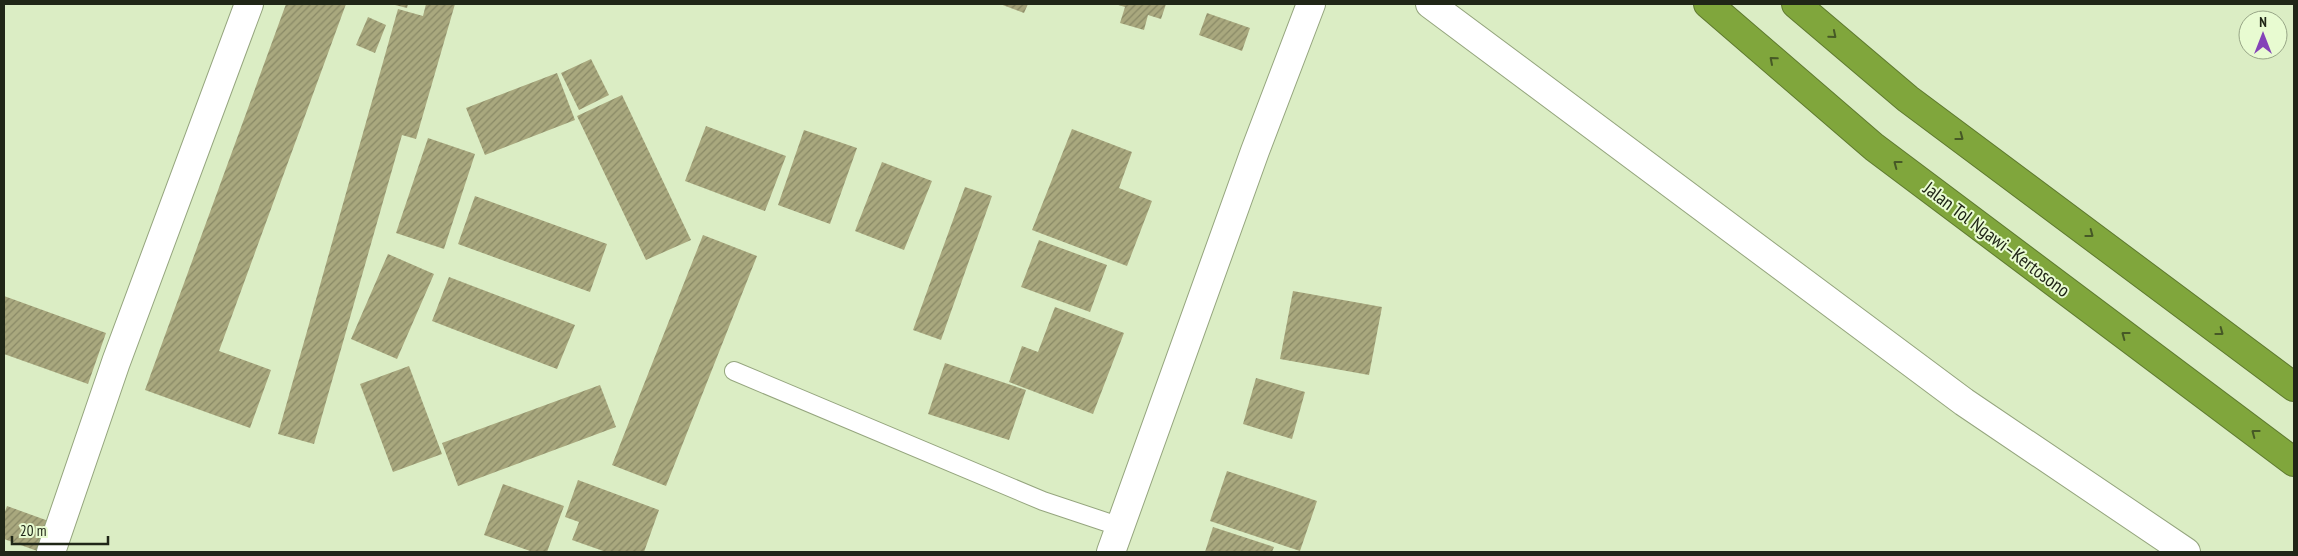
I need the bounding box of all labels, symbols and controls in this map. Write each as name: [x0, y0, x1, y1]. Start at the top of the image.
north arrow: [2238, 10, 2288, 60]
text: N: [2259, 13, 2267, 31]
one-way arrow: [1828, 30, 1837, 39]
one-way arrow: [1770, 57, 1779, 65]
one-way arrow: [1954, 131, 1964, 140]
one-way arrow: [1893, 161, 1903, 170]
street label: Jalan Tol Ngawi–Kertosono: [1918, 175, 2075, 302]
one-way arrow: [2084, 229, 2093, 237]
one-way arrow: [2214, 326, 2223, 334]
one-way arrow: [2122, 333, 2131, 341]
one-way arrow: [2251, 430, 2261, 439]
scale bar: [12, 514, 109, 546]
text: 20 m: [20, 521, 46, 540]

